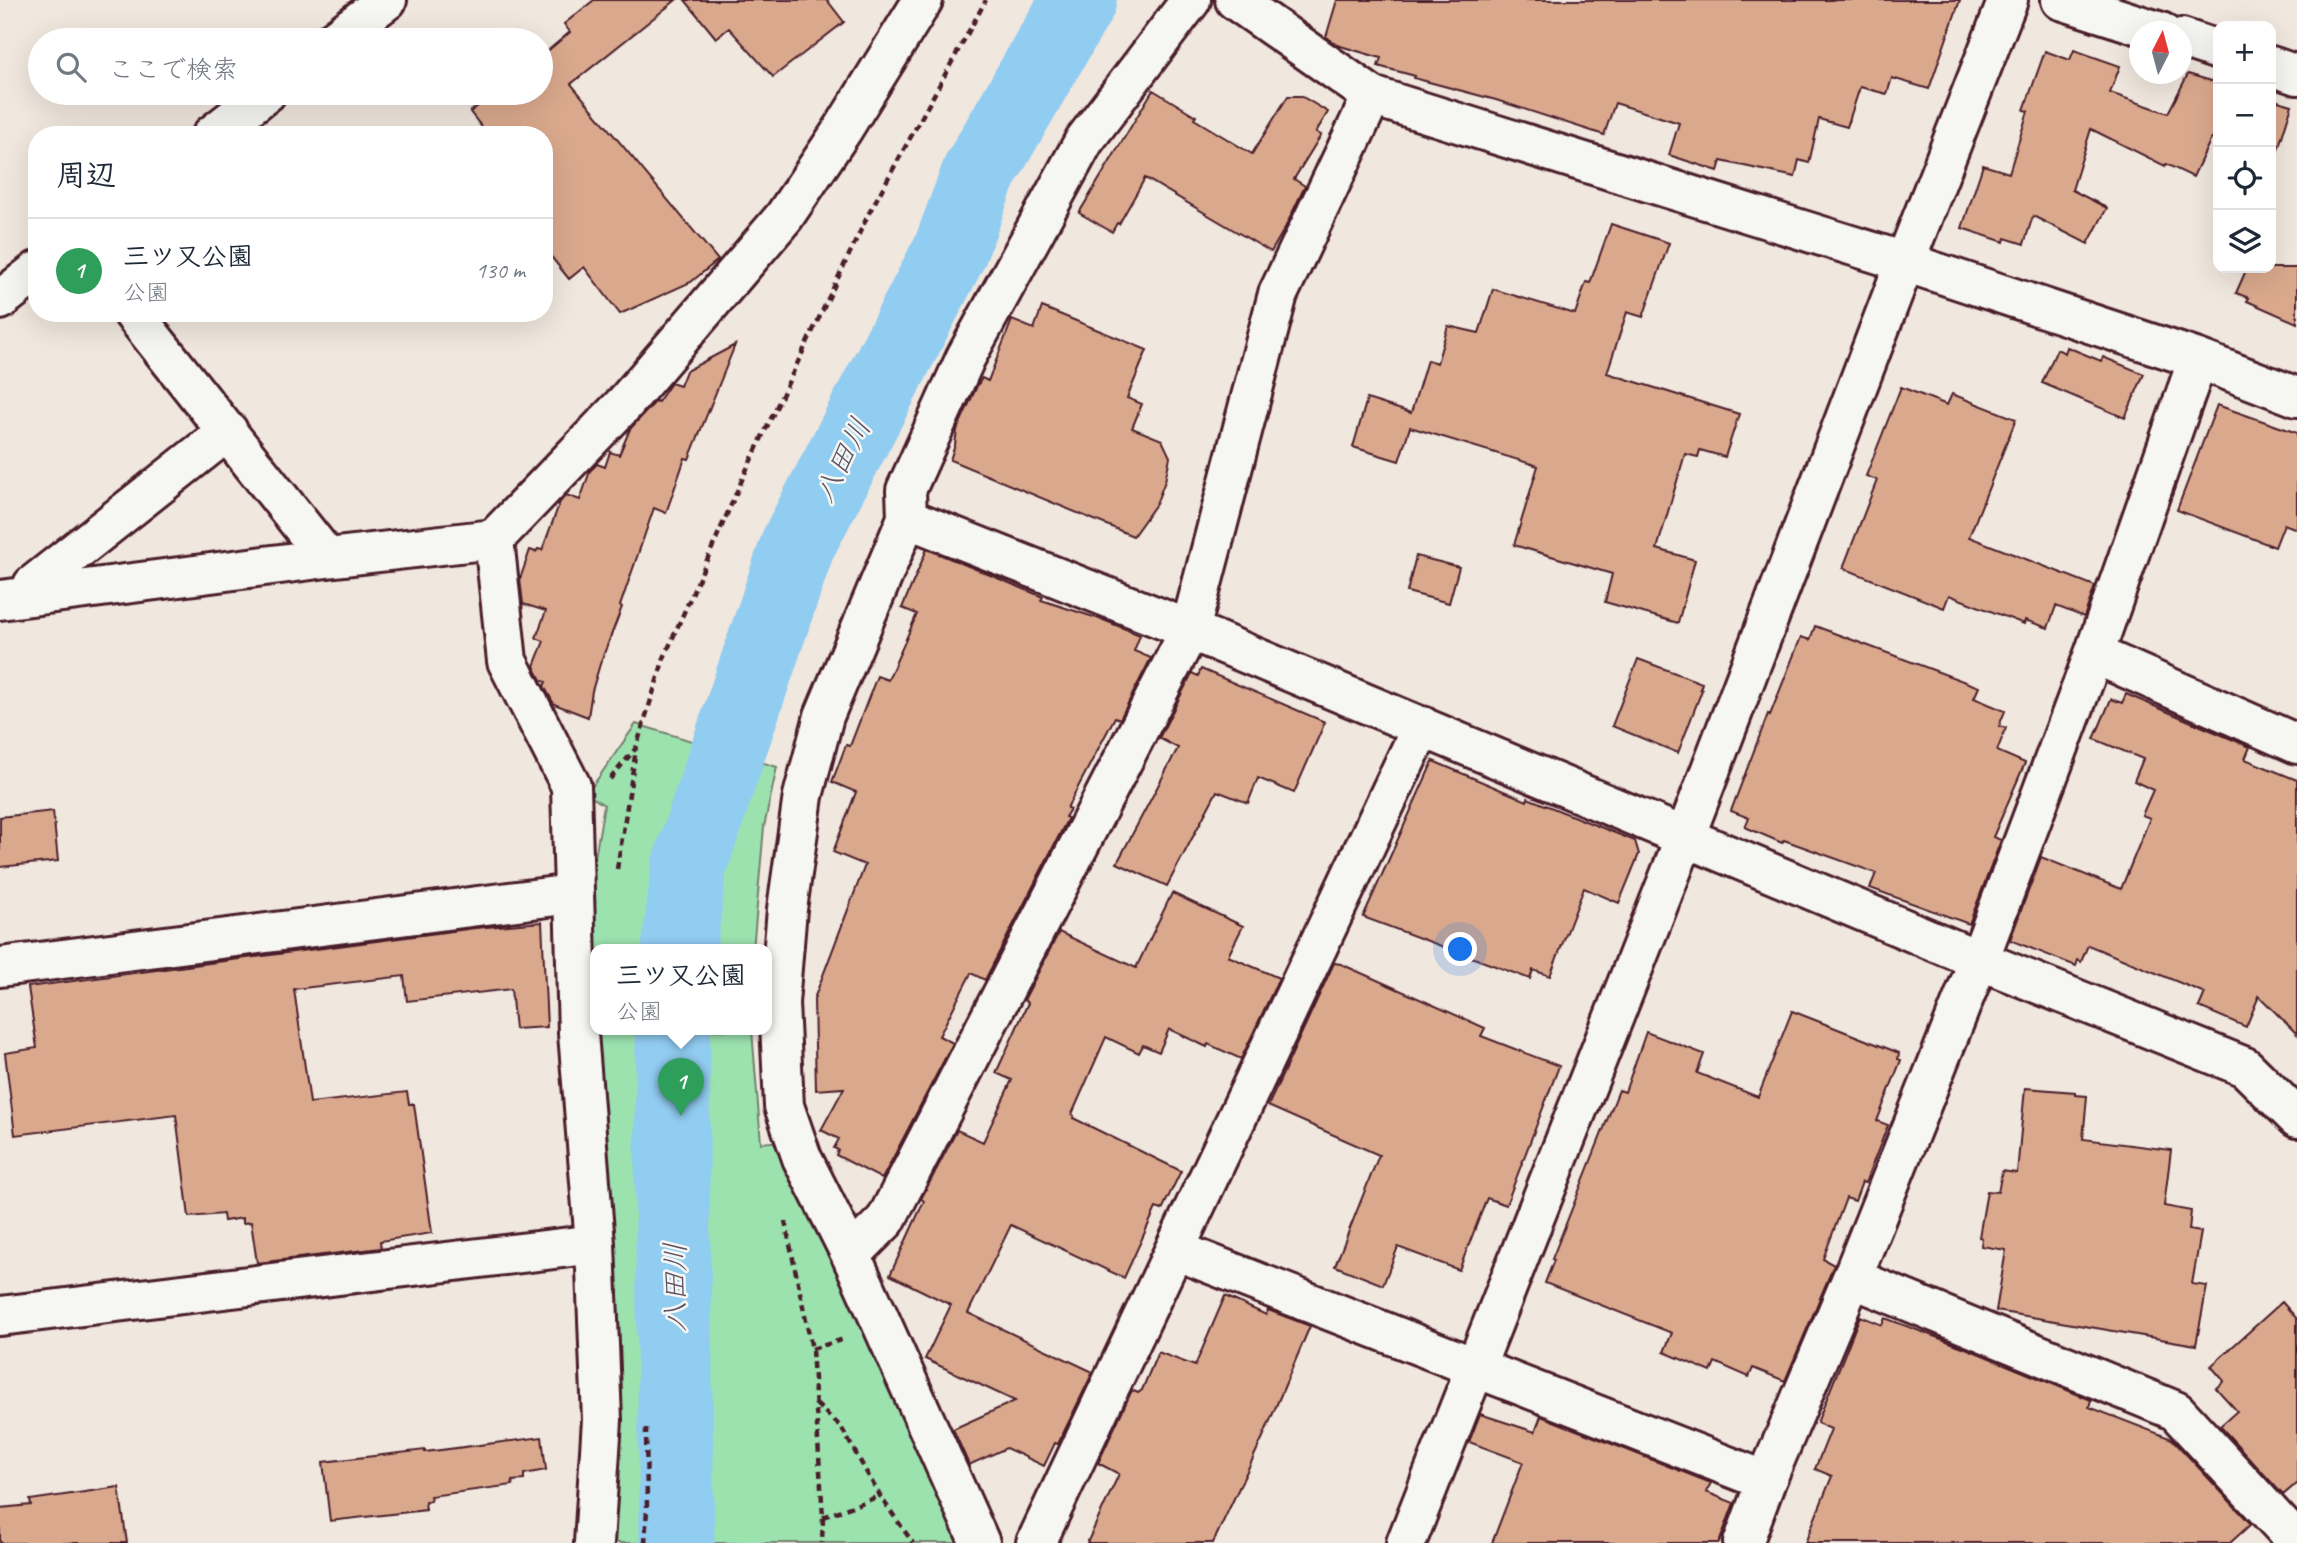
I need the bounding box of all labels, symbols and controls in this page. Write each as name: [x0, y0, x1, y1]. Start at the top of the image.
north arrow: [2129, 21, 2192, 84]
map controls: [2213, 21, 2276, 273]
button: +: [2213, 21, 2276, 84]
search box: [28, 28, 553, 105]
icon: search: [52, 48, 90, 86]
text: ここで検索: [108, 53, 238, 86]
button: −: [2213, 84, 2276, 147]
button: locate: [2213, 147, 2276, 210]
text: 周辺: [56, 156, 116, 194]
button: layers: [2213, 210, 2276, 273]
text: 三ツ又公園: [123, 240, 253, 273]
text: 1: [74, 256, 84, 285]
text: 130 m: [476, 256, 525, 285]
text: 公園: [123, 278, 169, 307]
water label: 八田川: [805, 411, 879, 509]
your location: [1443, 932, 1477, 966]
popup: [590, 944, 772, 1035]
text: 三ツ又公園: [616, 959, 746, 992]
text: 公園: [616, 997, 662, 1026]
pin: 1: [658, 1058, 704, 1116]
water label: 八田川: [656, 1242, 694, 1332]

